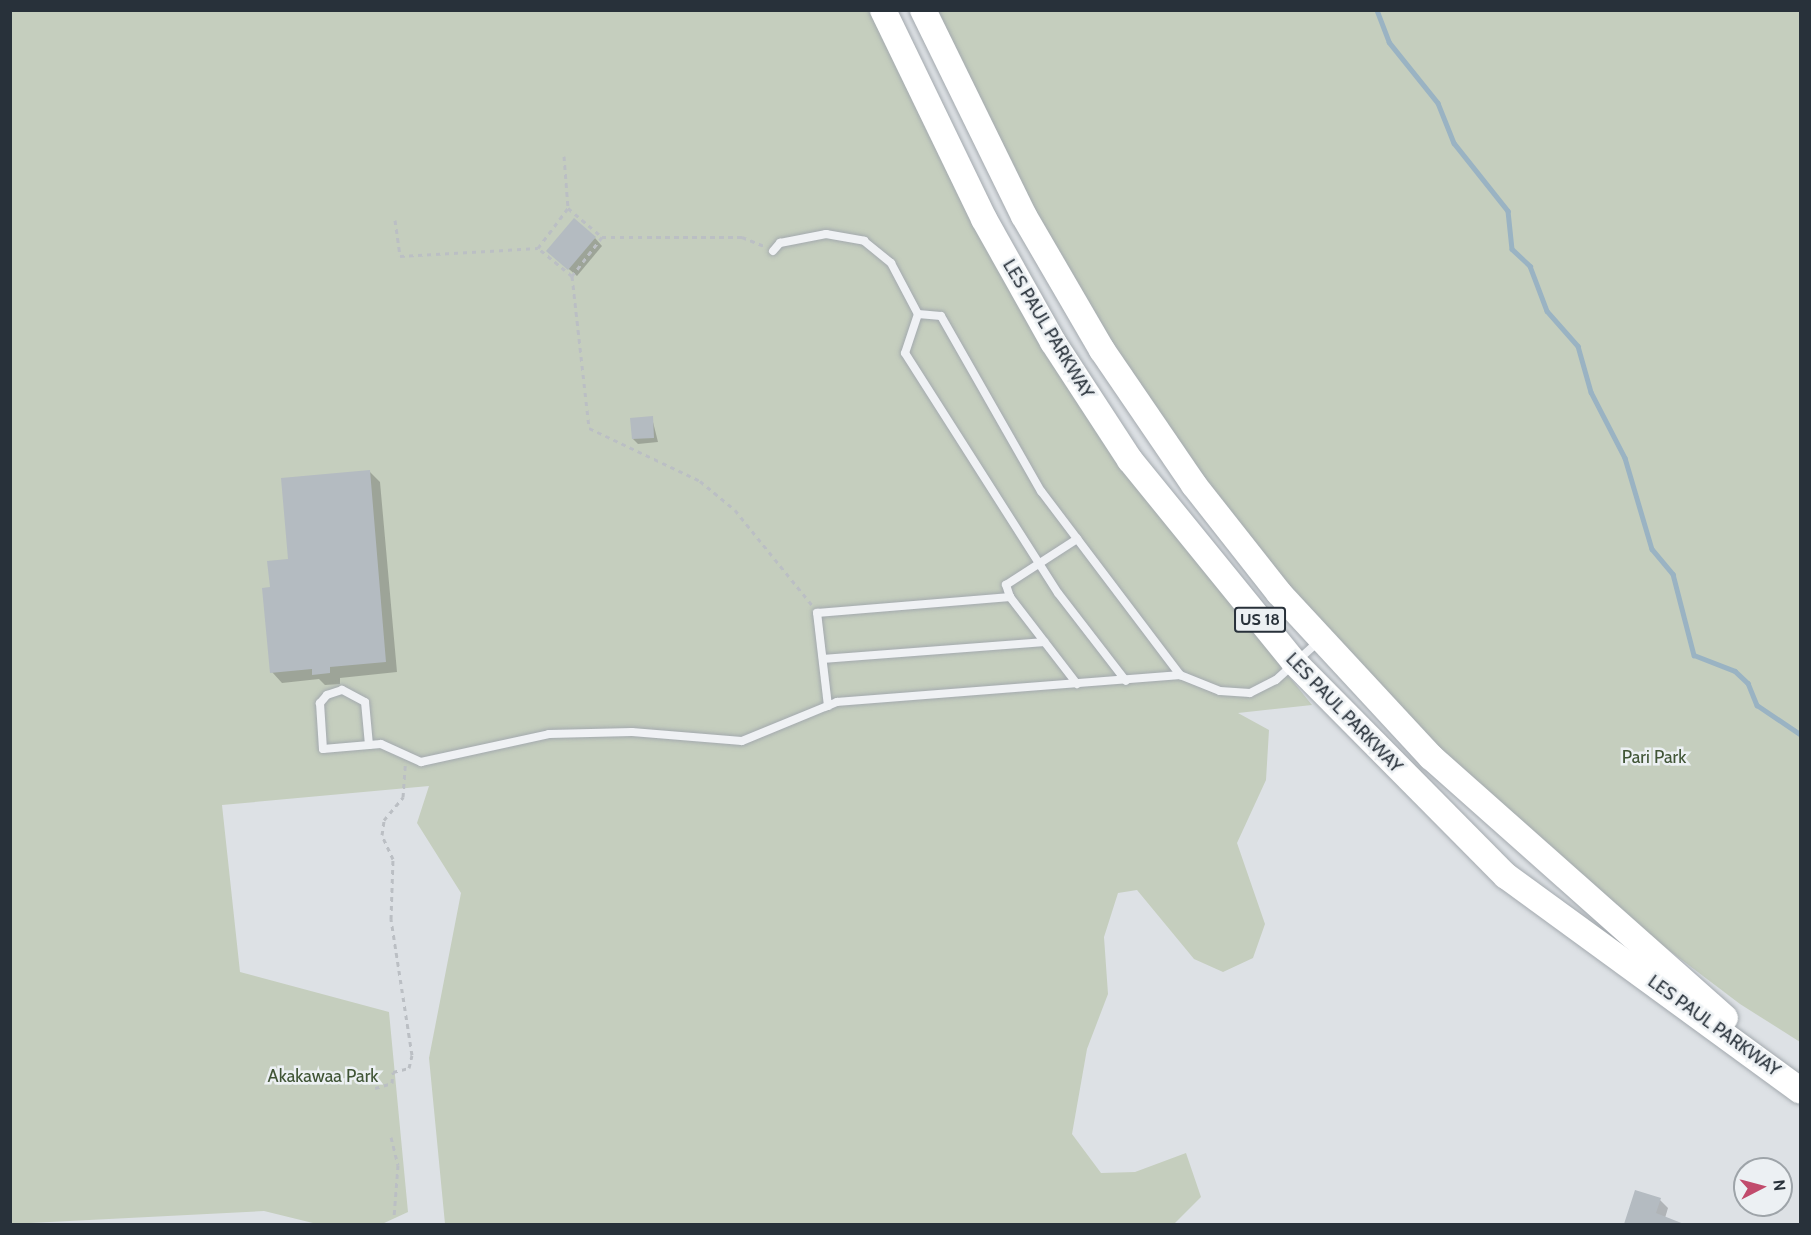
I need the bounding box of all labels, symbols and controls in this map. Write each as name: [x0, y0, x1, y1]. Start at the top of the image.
street label: LES PAUL PARKWAY: [998, 256, 1098, 402]
road number: US 18: [1233, 607, 1287, 633]
street label: LES PAUL PARKWAY: [1281, 649, 1407, 777]
park label: Pari Park: [1622, 746, 1686, 768]
street label: LES PAUL PARKWAY: [1644, 971, 1784, 1081]
park label: Akakawaa Park: [268, 1065, 378, 1087]
north arrow: [1733, 1157, 1793, 1217]
text: N: [1769, 1179, 1789, 1192]

